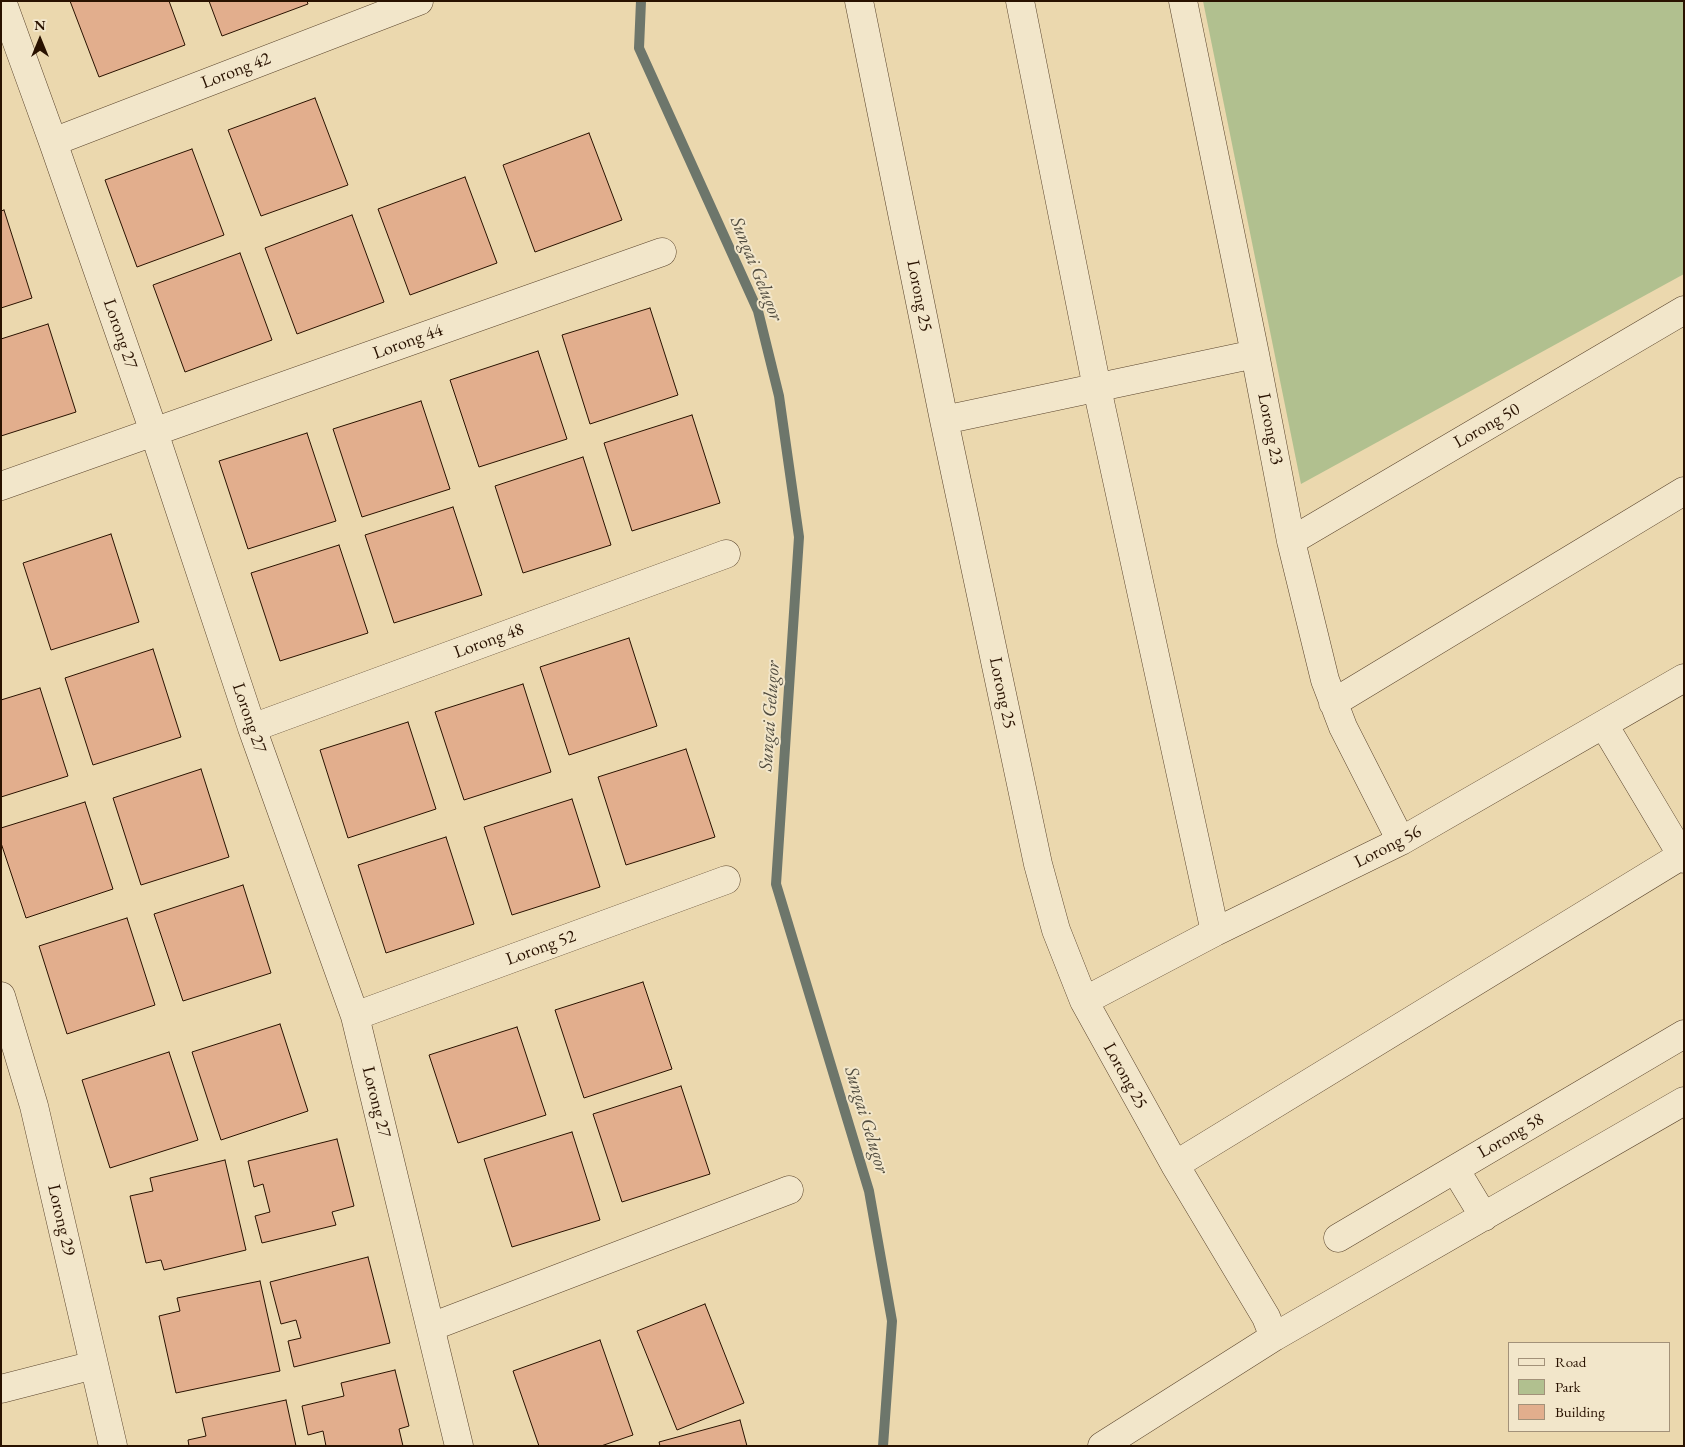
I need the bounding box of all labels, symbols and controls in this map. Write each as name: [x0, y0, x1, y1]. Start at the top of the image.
north arrow: [15, 15, 65, 65]
text: N: [34, 16, 46, 34]
street label: Lorong 42: [198, 48, 274, 94]
water label: Sungai Gelugor: [725, 213, 787, 325]
street label: Lorong 25: [901, 258, 937, 334]
street label: Lorong 27: [98, 296, 142, 372]
street label: Lorong 44: [370, 319, 446, 365]
street label: Lorong 23: [1252, 391, 1288, 467]
street label: Lorong 50: [1450, 399, 1524, 453]
street label: Lorong 48: [451, 618, 527, 664]
street label: Lorong 25: [984, 655, 1020, 731]
water label: Sungai Gelugor: [755, 660, 785, 772]
street label: Lorong 27: [227, 680, 271, 756]
street label: Lorong 56: [1351, 821, 1425, 873]
street label: Lorong 52: [503, 925, 579, 971]
street label: Lorong 25: [1098, 1039, 1152, 1113]
street label: Lorong 27: [357, 1064, 395, 1140]
water label: Sungai Gelugor: [839, 1064, 893, 1176]
street label: Lorong 58: [1474, 1109, 1548, 1163]
street label: Lorong 29: [42, 1182, 80, 1258]
legend: [1508, 1342, 1670, 1432]
text: Road: [1555, 1352, 1586, 1371]
text: Park: [1555, 1377, 1581, 1396]
text: Building: [1555, 1402, 1605, 1421]

